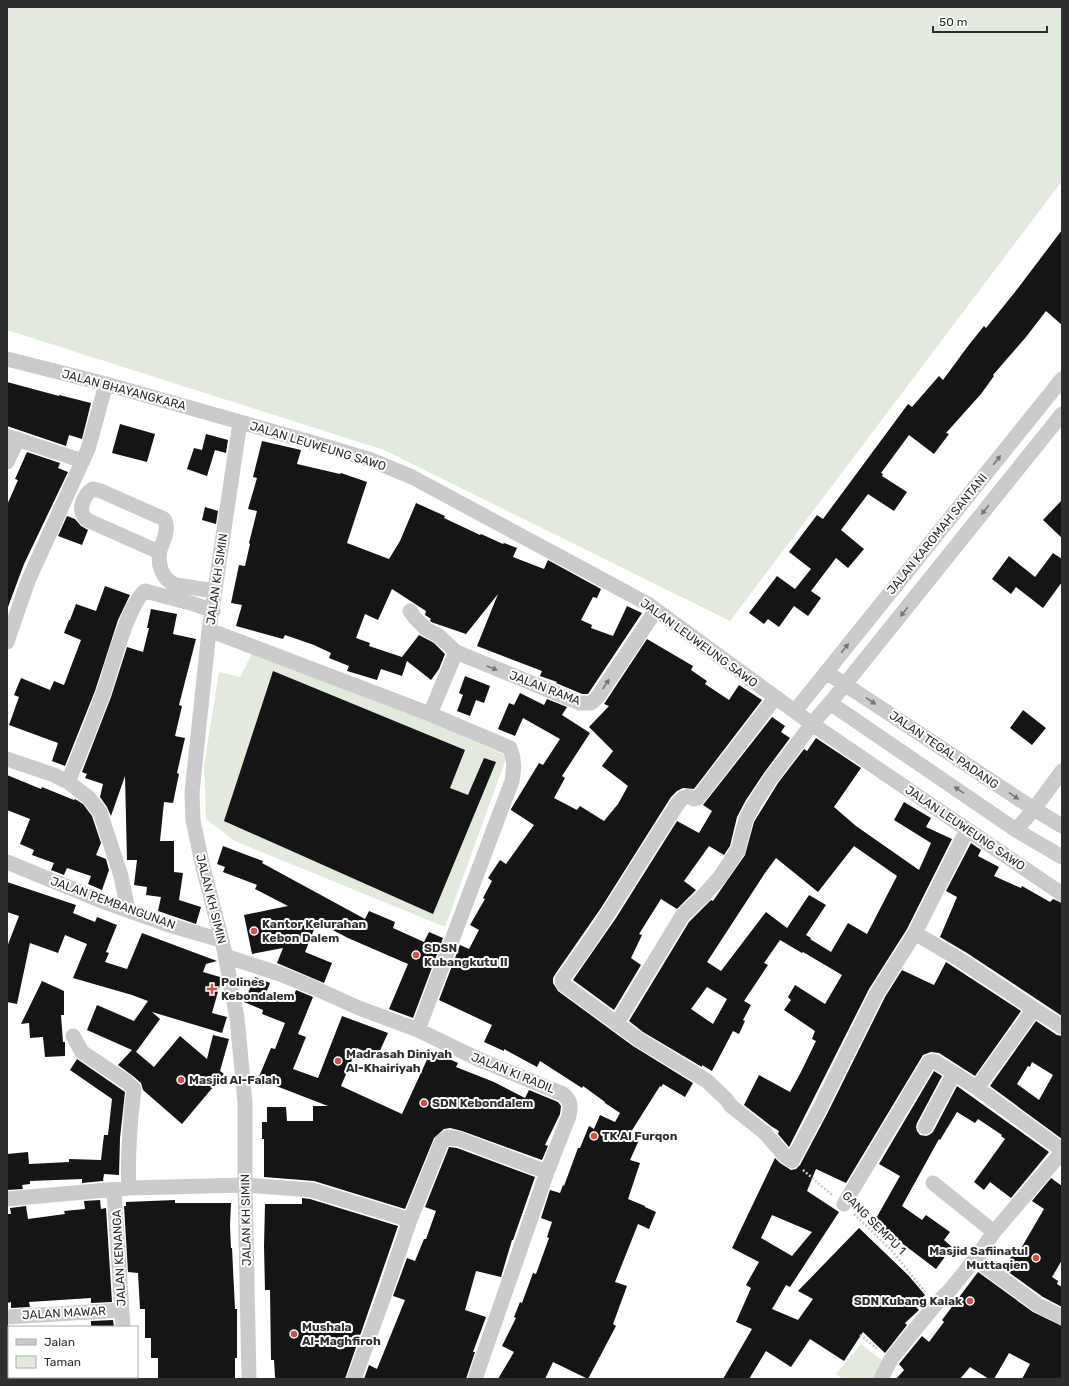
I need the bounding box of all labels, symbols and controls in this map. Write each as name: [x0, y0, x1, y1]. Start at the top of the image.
scale bar: [933, 8, 1047, 34]
text: 50 m: [939, 15, 967, 29]
street label: JALAN BHAYANGKARA: [60, 367, 188, 413]
street label: JALAN LEUWEUNG SAWO: [248, 419, 388, 473]
one-way arrow: [993, 454, 1001, 465]
street label: JALAN KAROMAH SANTANI: [884, 471, 990, 597]
one-way arrow: [981, 505, 989, 516]
street label: JALAN KH SIMIN: [204, 532, 230, 626]
street label: JALAN LEUWEUNG SAWO: [638, 596, 760, 690]
one-way arrow: [899, 606, 908, 617]
one-way arrow: [841, 643, 849, 654]
one-way arrow: [486, 665, 498, 671]
street label: JALAN RAMA: [507, 668, 583, 708]
one-way arrow: [602, 679, 610, 690]
one-way arrow: [865, 697, 876, 705]
street label: JALAN TEGAL PADANG: [887, 708, 1001, 792]
street label: JALAN LEUWEUNG SAWO: [902, 783, 1028, 873]
one-way arrow: [954, 786, 964, 794]
one-way arrow: [1009, 792, 1019, 800]
street label: JALAN KH SIMIN: [193, 853, 229, 945]
street label: JALAN PEMBANGUNAN: [49, 874, 177, 932]
place label: Kantor Kelurahan Kebon Dalem: [262, 917, 366, 945]
marker: Kantor Kelurahan Kebon Dalem: [249, 926, 259, 936]
place label: SDSN Kubangkutu II: [424, 941, 508, 969]
marker: SDSN Kubangkutu II: [411, 950, 421, 960]
place label: Polines Kebondalem: [221, 975, 295, 1003]
marker: Polines Kebondalem: [206, 983, 218, 995]
place label: Madrasah Diniyah Al-Khairiyah: [346, 1047, 452, 1075]
street label: JALAN KI RADIL: [469, 1050, 557, 1096]
marker: Madrasah Diniyah Al-Khairiyah: [333, 1056, 343, 1066]
place label: Masjid Al-Falah: [189, 1073, 280, 1087]
marker: Masjid Al-Falah: [176, 1075, 186, 1085]
place label: SDN Kebondalem: [432, 1096, 533, 1110]
marker: SDN Kebondalem: [419, 1098, 429, 1108]
place label: TK Al Furqon: [602, 1129, 678, 1143]
marker: TK Al Furqon: [589, 1131, 599, 1141]
street label: JALAN KH SIMIN: [238, 1174, 254, 1266]
street label: GANG SEMPU 1: [839, 1188, 909, 1258]
street label: JALAN KENANGA: [109, 1209, 129, 1307]
place label: Masjid Safiinatul Muttaqien: [929, 1244, 1028, 1272]
marker: Masjid Safiinatul Muttaqien: [1031, 1253, 1041, 1263]
place label: SDN Kubang Kalak: [854, 1294, 962, 1308]
marker: SDN Kubang Kalak: [965, 1296, 975, 1306]
street label: JALAN MAWAR: [22, 1304, 106, 1322]
place label: Mushala Al-Maghfiroh: [302, 1320, 381, 1348]
legend: [8, 1326, 138, 1378]
marker: Mushala Al-Maghfiroh: [289, 1329, 299, 1339]
text: Jalan: [44, 1335, 75, 1349]
text: Taman: [44, 1355, 81, 1369]

